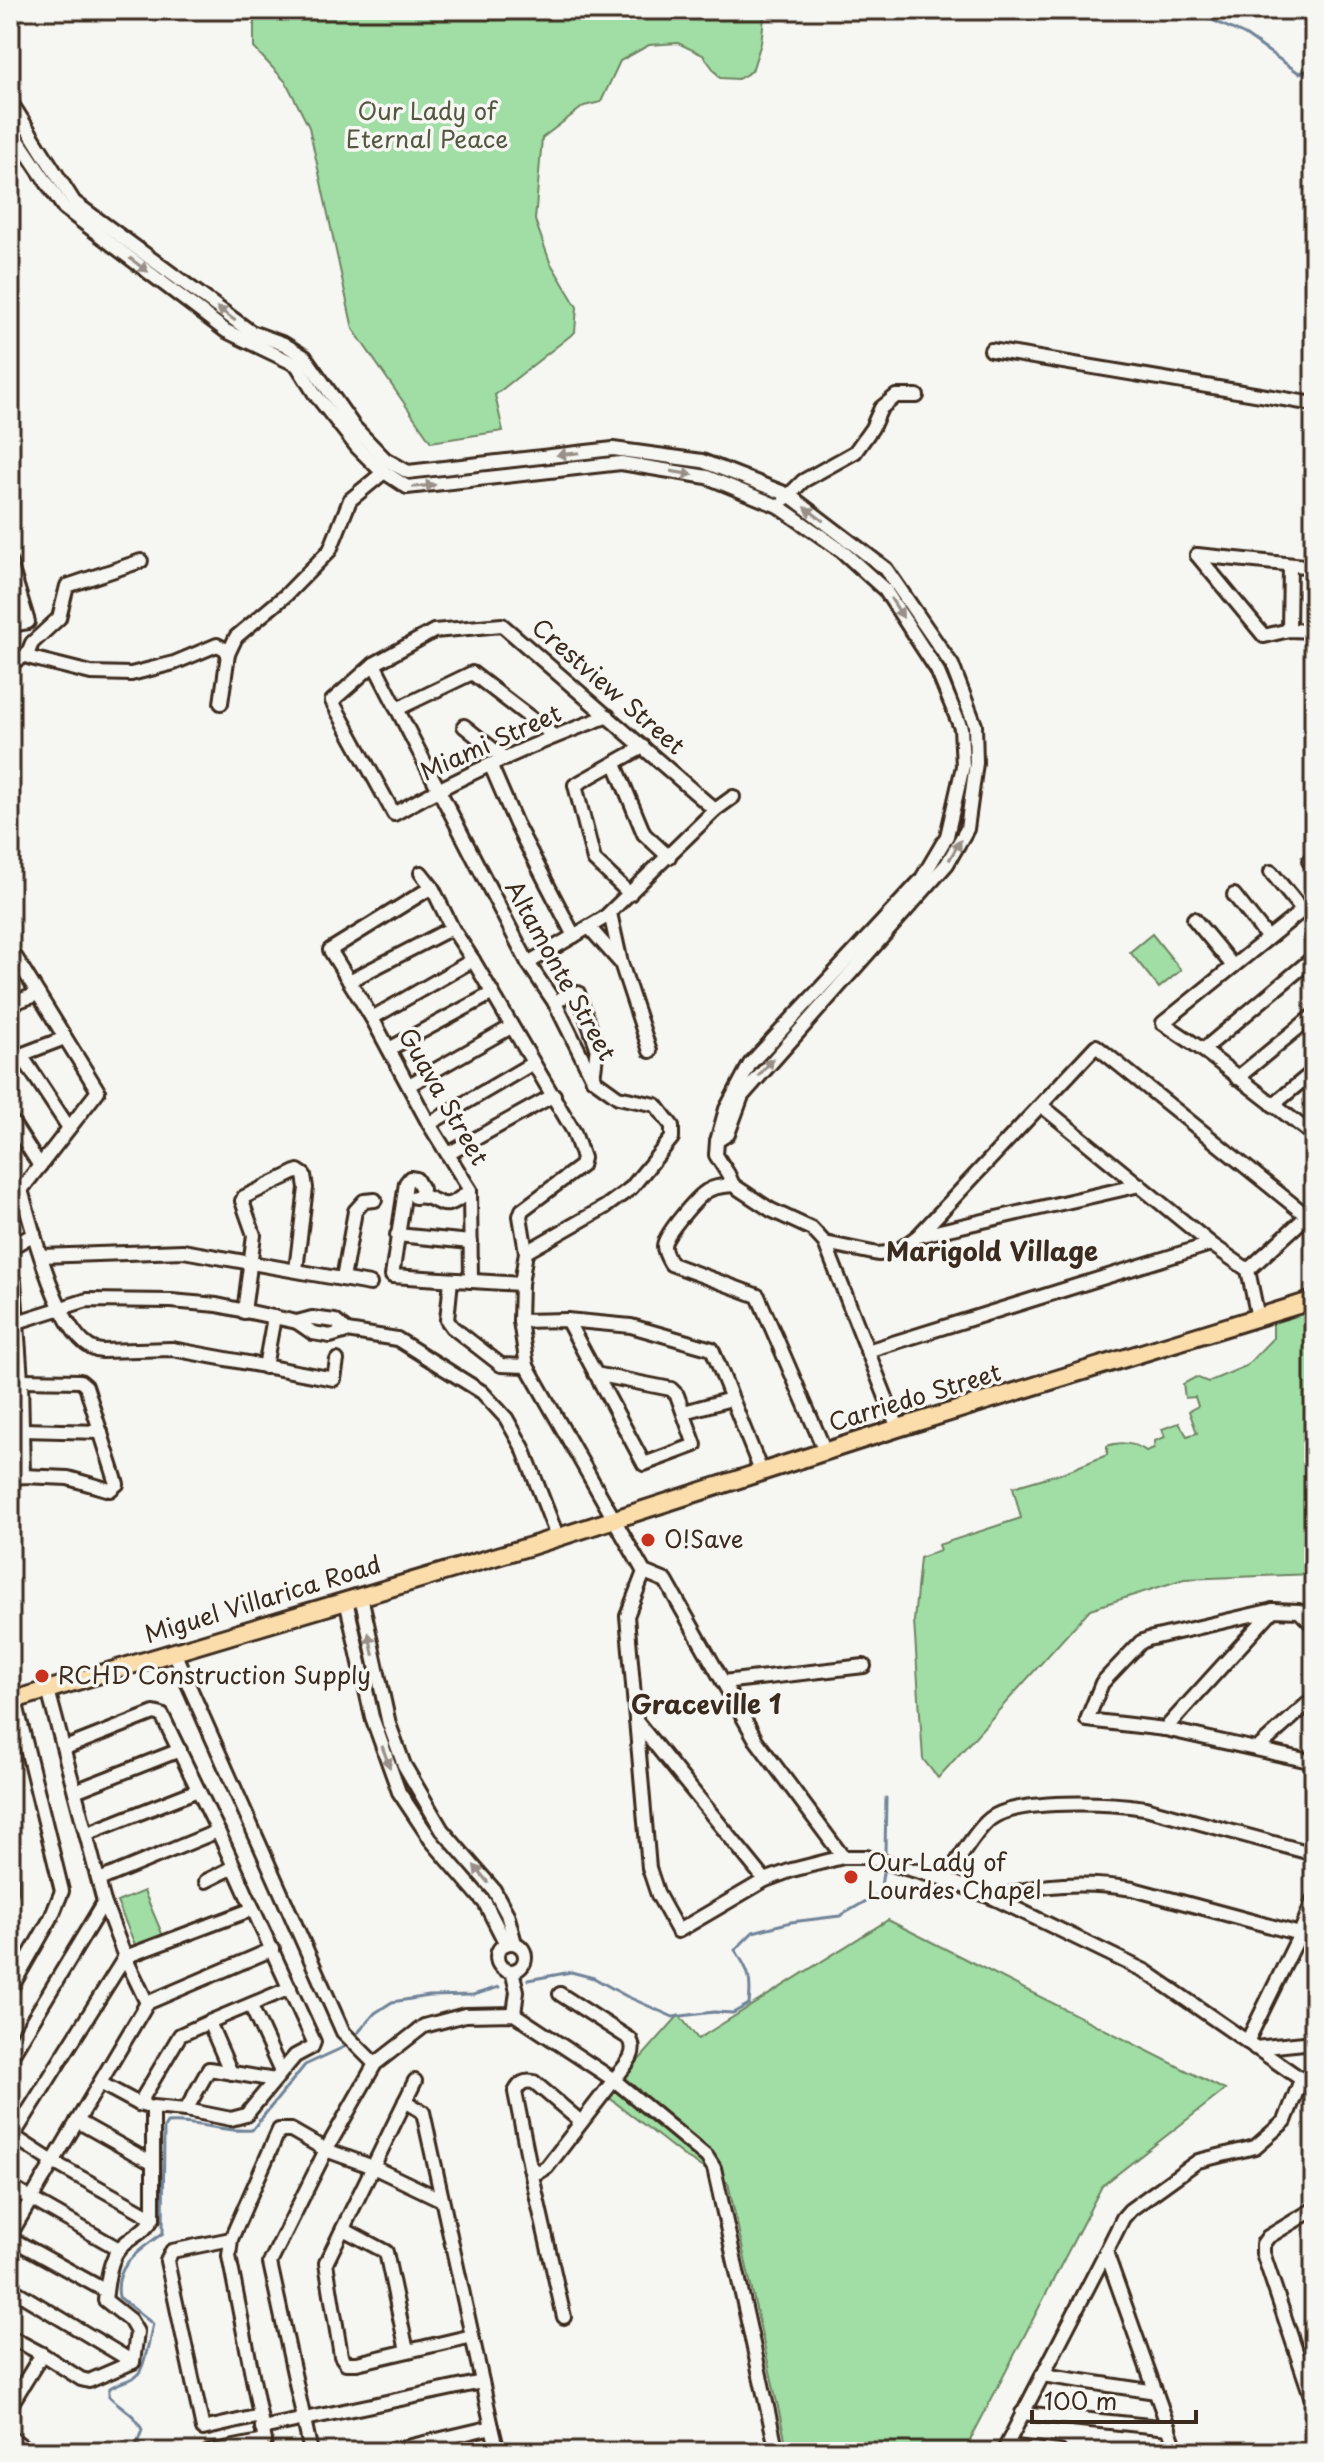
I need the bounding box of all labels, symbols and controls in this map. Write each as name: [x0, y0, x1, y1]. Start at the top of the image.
park label: Our Lady of Eternal Peace: [346, 92, 508, 156]
one-way arrow: [128, 256, 149, 272]
one-way arrow: [216, 307, 237, 322]
one-way arrow: [555, 447, 580, 460]
one-way arrow: [670, 467, 695, 480]
one-way arrow: [412, 479, 437, 492]
one-way arrow: [804, 507, 824, 523]
one-way arrow: [889, 598, 904, 619]
street label: Crestview Street: [525, 609, 694, 762]
street label: Miami Street: [414, 694, 567, 788]
one-way arrow: [948, 839, 962, 861]
street label: Altamonte Street: [497, 873, 626, 1067]
street label: Guava Street: [391, 1021, 499, 1172]
one-way arrow: [757, 1058, 774, 1078]
district label: Marigold Village: [886, 1231, 1098, 1270]
street label: Carriedo Street: [824, 1353, 1005, 1439]
place label: O!Save: [664, 1520, 744, 1556]
marker: O!Save: [639, 1531, 657, 1549]
street label: Miguel Villarica Road: [140, 1545, 385, 1651]
one-way arrow: [365, 1631, 377, 1656]
place label: RCHD Construction Supply: [58, 1656, 371, 1692]
marker: RCHD Construction Supply: [33, 1667, 51, 1685]
district label: Graceville 1: [631, 1684, 781, 1723]
one-way arrow: [380, 1745, 392, 1769]
place label: Our Lady of Lourdes Chapel: [867, 1843, 1042, 1907]
one-way arrow: [474, 1864, 490, 1884]
marker: Our Lady of Lourdes Chapel: [842, 1868, 860, 1886]
scale bar: [1032, 2374, 1196, 2424]
text: 100 m: [1044, 2382, 1117, 2418]

